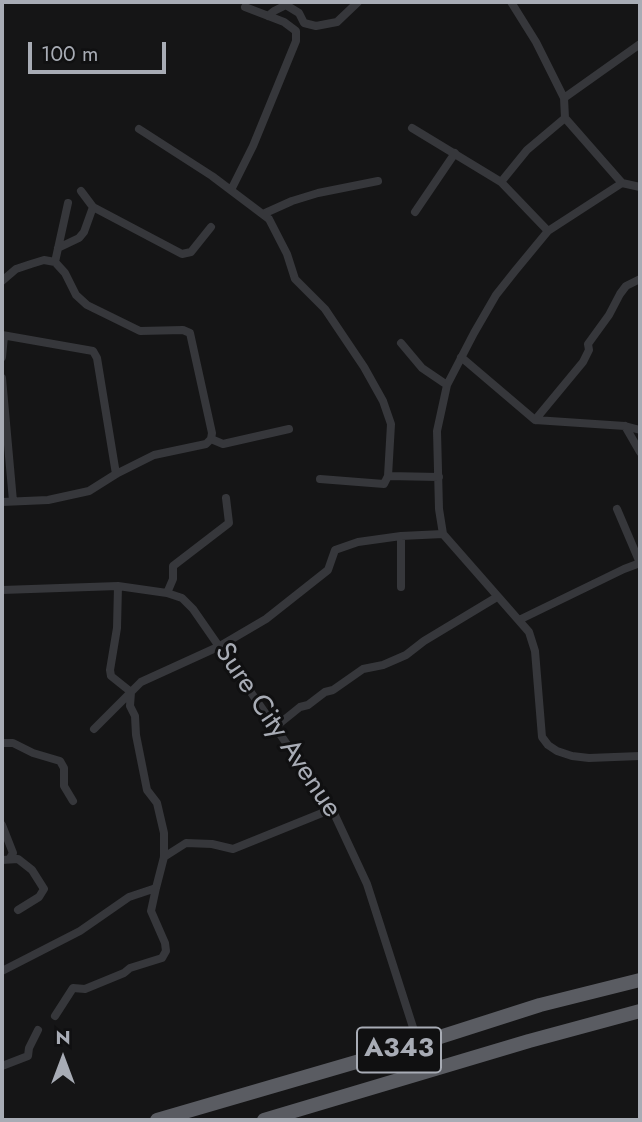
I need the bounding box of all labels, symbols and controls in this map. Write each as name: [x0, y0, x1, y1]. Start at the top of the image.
scale bar: [32, 28, 170, 72]
text: 100 m: [41, 39, 98, 69]
street label: Sure City Avenue: [206, 637, 348, 825]
north arrow: [28, 1024, 98, 1094]
text: N: [55, 1024, 71, 1051]
road number: A343: [357, 1028, 441, 1072]

